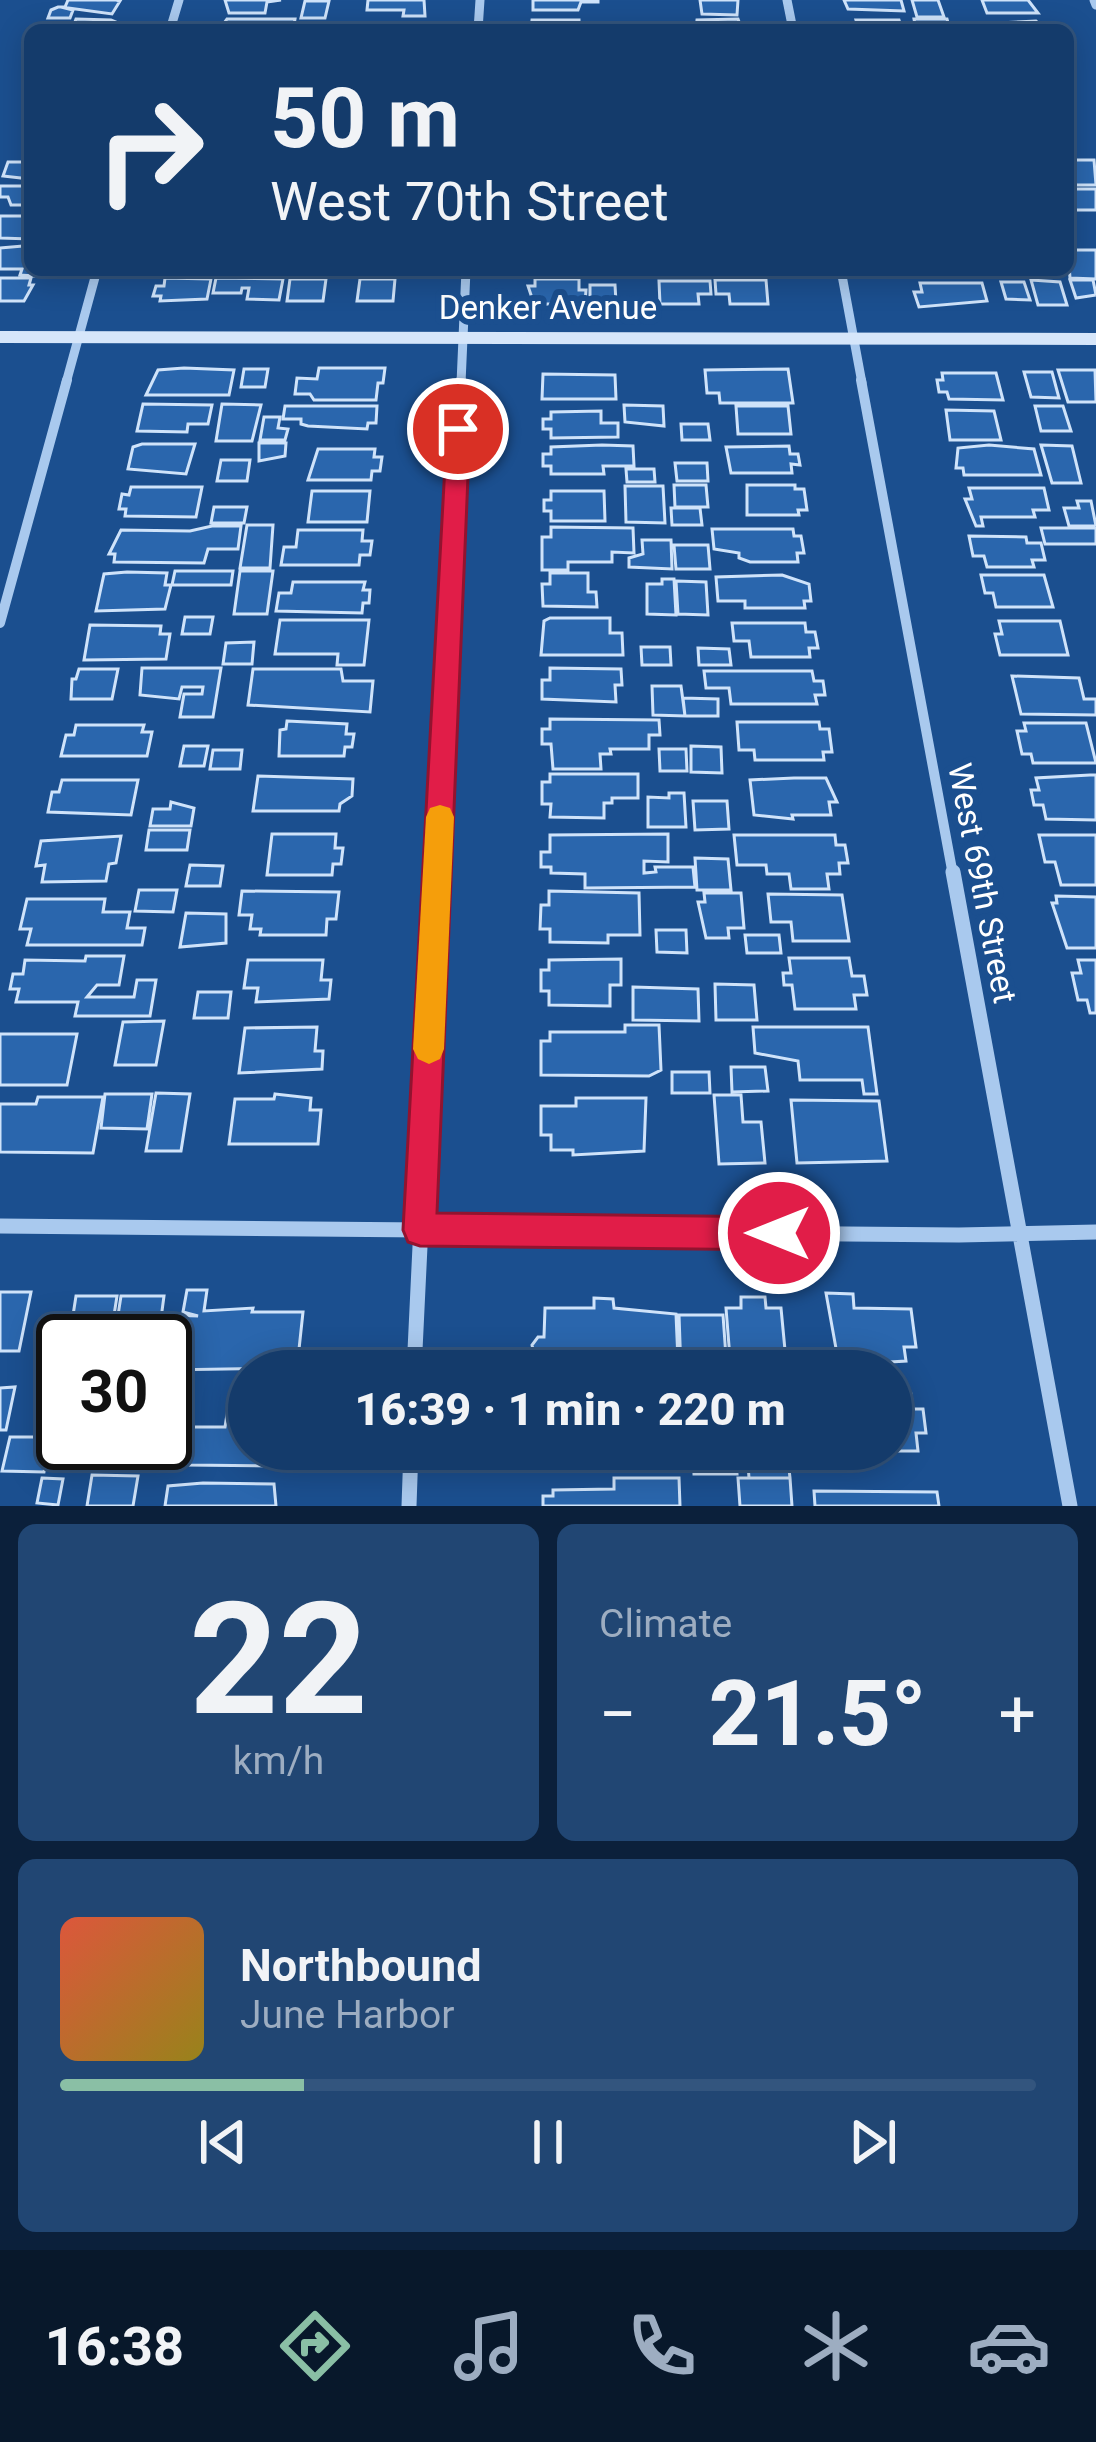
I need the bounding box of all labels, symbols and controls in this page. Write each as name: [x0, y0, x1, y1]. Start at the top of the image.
text: 50 m: [270, 69, 460, 168]
icon: right: [72, 72, 228, 228]
text: West 70th Street: [270, 170, 669, 233]
street label: Denker Avenue: [439, 288, 657, 327]
pin: [407, 378, 509, 480]
icon: arrive: [425, 396, 491, 462]
street label: West 69th Street: [940, 760, 1025, 1006]
position arrow: [716, 1170, 842, 1296]
speed limit sign: 30: [36, 1314, 192, 1470]
text: 16:39 · 1 min · 220 m: [354, 1383, 786, 1436]
text: 22: [189, 1568, 368, 1751]
text: Climate: [599, 1601, 732, 1647]
text: 21.5°: [709, 1662, 927, 1767]
text: −: [599, 1676, 637, 1753]
text: +: [999, 1676, 1036, 1753]
text: km/h: [233, 1738, 324, 1784]
text: Northbound: [240, 1939, 482, 1992]
text: June Harbor: [240, 1992, 455, 2038]
icon: previous: [190, 2109, 256, 2175]
icon: pause: [515, 2109, 581, 2175]
icon: next: [840, 2109, 906, 2175]
icon: directions: [273, 2304, 357, 2388]
icon: music: [447, 2304, 531, 2388]
icon: phone: [620, 2304, 704, 2388]
icon: climate: [794, 2304, 878, 2388]
icon: car: [967, 2304, 1051, 2388]
text: 16:38: [45, 2315, 184, 2378]

